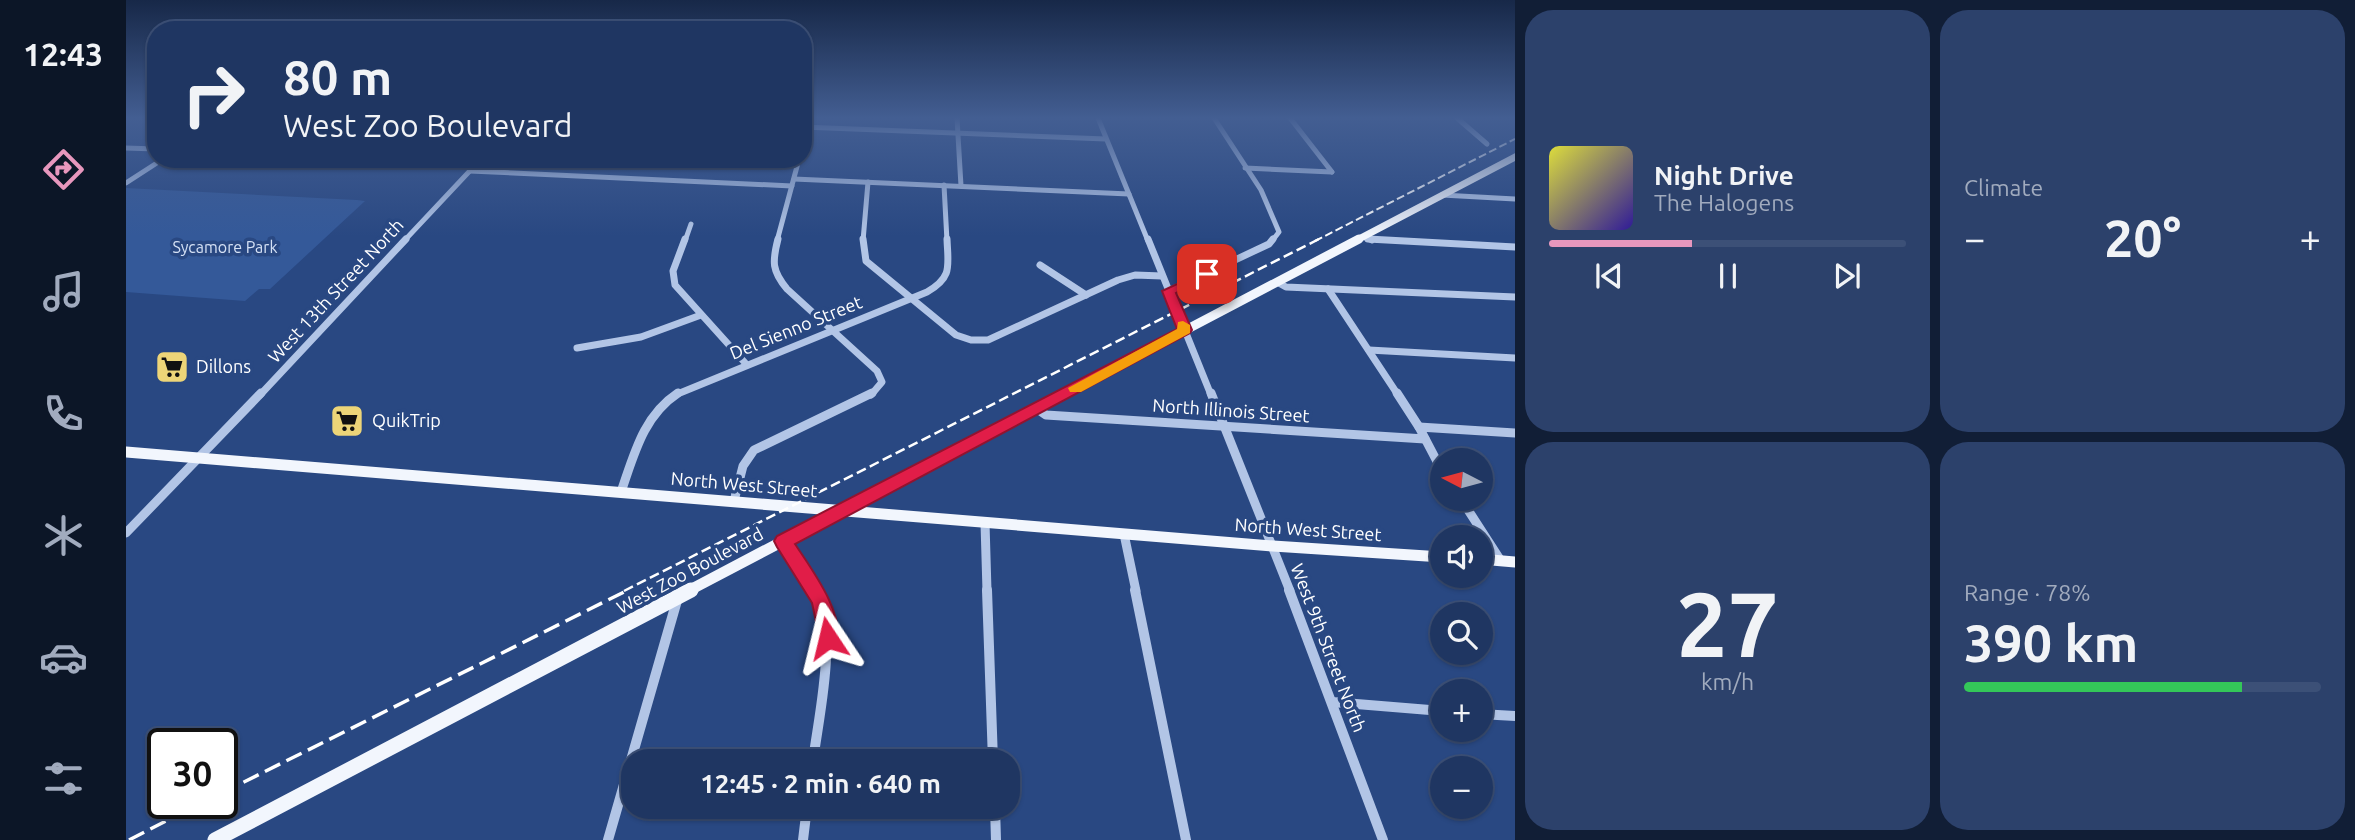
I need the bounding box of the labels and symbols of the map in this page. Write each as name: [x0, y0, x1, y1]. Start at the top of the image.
street label: West 13th Street North: [263, 214, 407, 366]
park label: Sycamore Park: [173, 238, 277, 256]
pin: [1177, 244, 1237, 304]
street label: Del Sienno Street: [727, 291, 865, 363]
supermarket icon: Dillons: [153, 348, 191, 386]
place label: Dillons: [196, 356, 251, 376]
street label: North Illinois Street: [1152, 395, 1310, 425]
supermarket icon: QuikTrip: [328, 402, 366, 440]
place label: QuikTrip: [372, 410, 441, 431]
north arrow: [1430, 448, 1493, 511]
street label: North West Street: [670, 468, 818, 500]
street label: North West Street: [1234, 514, 1382, 544]
street label: West Zoo Boulevard: [613, 523, 766, 617]
street label: West 9th Street North: [1288, 561, 1370, 735]
position arrow: [791, 601, 865, 675]
speed limit sign: 30: [147, 728, 238, 819]

